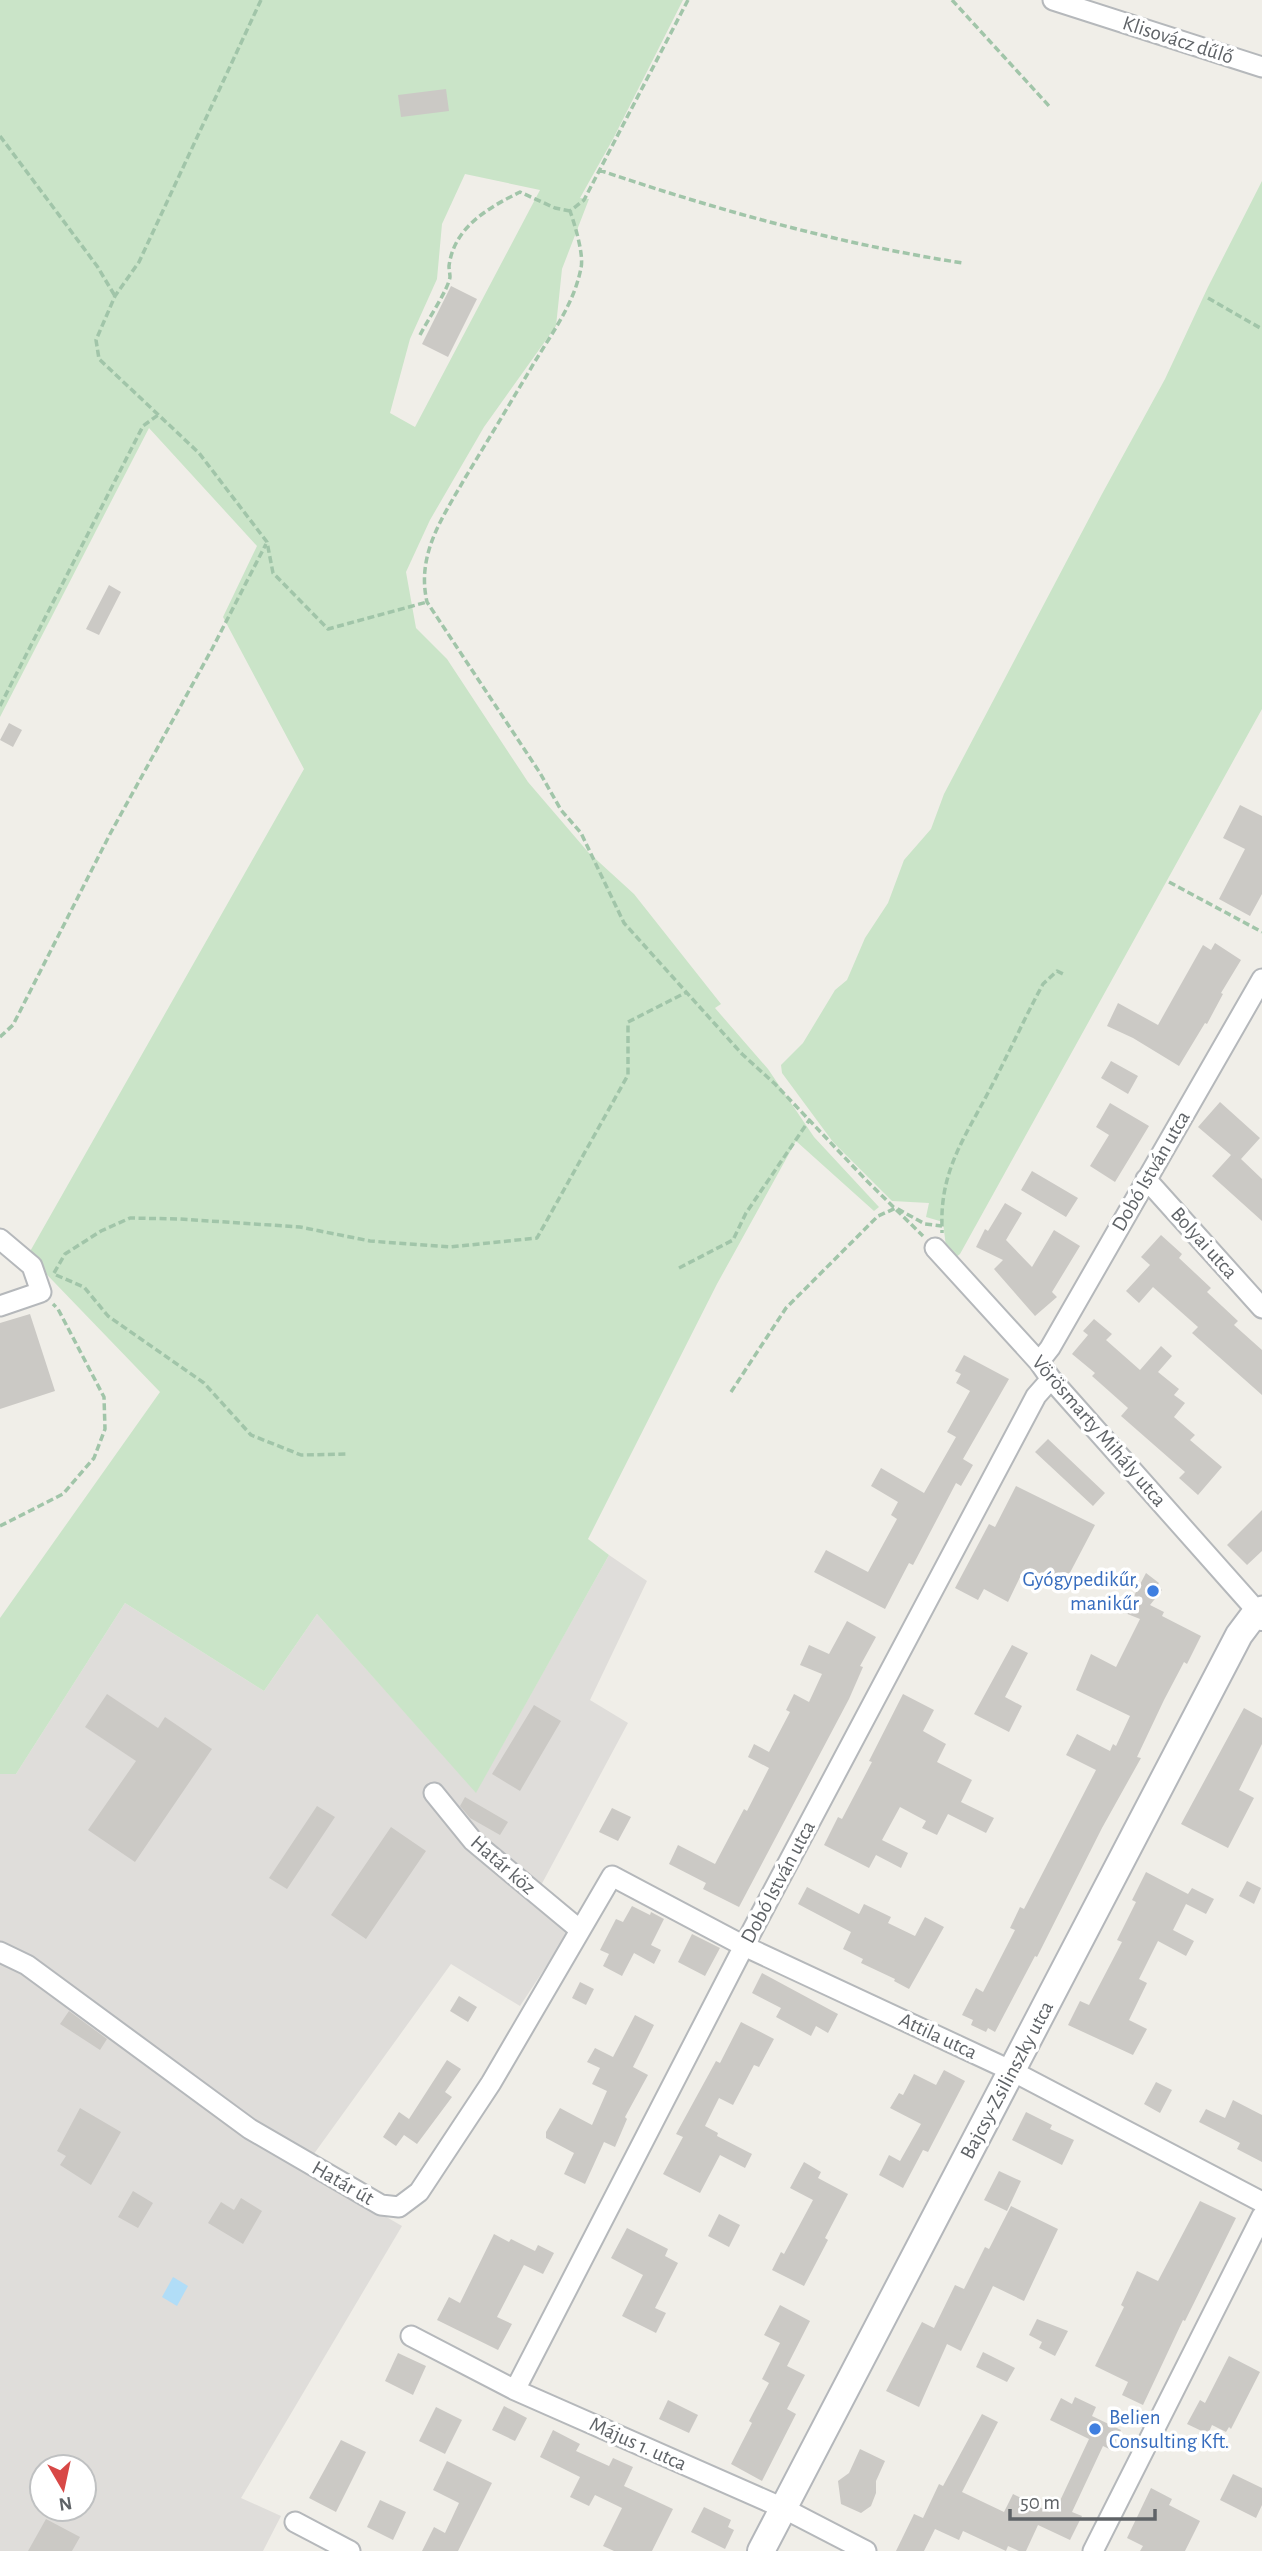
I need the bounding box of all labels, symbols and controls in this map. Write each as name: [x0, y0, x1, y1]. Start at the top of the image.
street label: Klisovácz dűlő: [1120, 12, 1236, 68]
street label: Dobó István utca: [1108, 1107, 1194, 1235]
street label: Bolyai utca: [1167, 1203, 1241, 1283]
street label: Vörösmarty Mihály utca: [1028, 1351, 1170, 1511]
place label: Gyógypedikűr, manikűr: [1022, 1569, 1139, 1614]
marker: Gyógypedikűr, manikűr: [1145, 1583, 1161, 1599]
street label: Dobó István utca: [737, 1817, 819, 1947]
street label: Határ köz: [467, 1831, 539, 1899]
street label: Bajcsy-Zsilinszky utca: [957, 1997, 1058, 2162]
street label: Attila utca: [896, 2009, 980, 2063]
street label: Határ út: [309, 2157, 378, 2209]
place label: Belien Consulting Kft.: [1109, 2407, 1229, 2452]
street label: Május 1. utca: [586, 2413, 690, 2475]
marker: Belien Consulting Kft.: [1087, 2421, 1103, 2437]
north arrow: [28, 2453, 98, 2523]
scale bar: [1010, 2478, 1155, 2522]
text: 50 m: [1020, 2492, 1060, 2513]
text: N: [57, 2493, 73, 2514]

